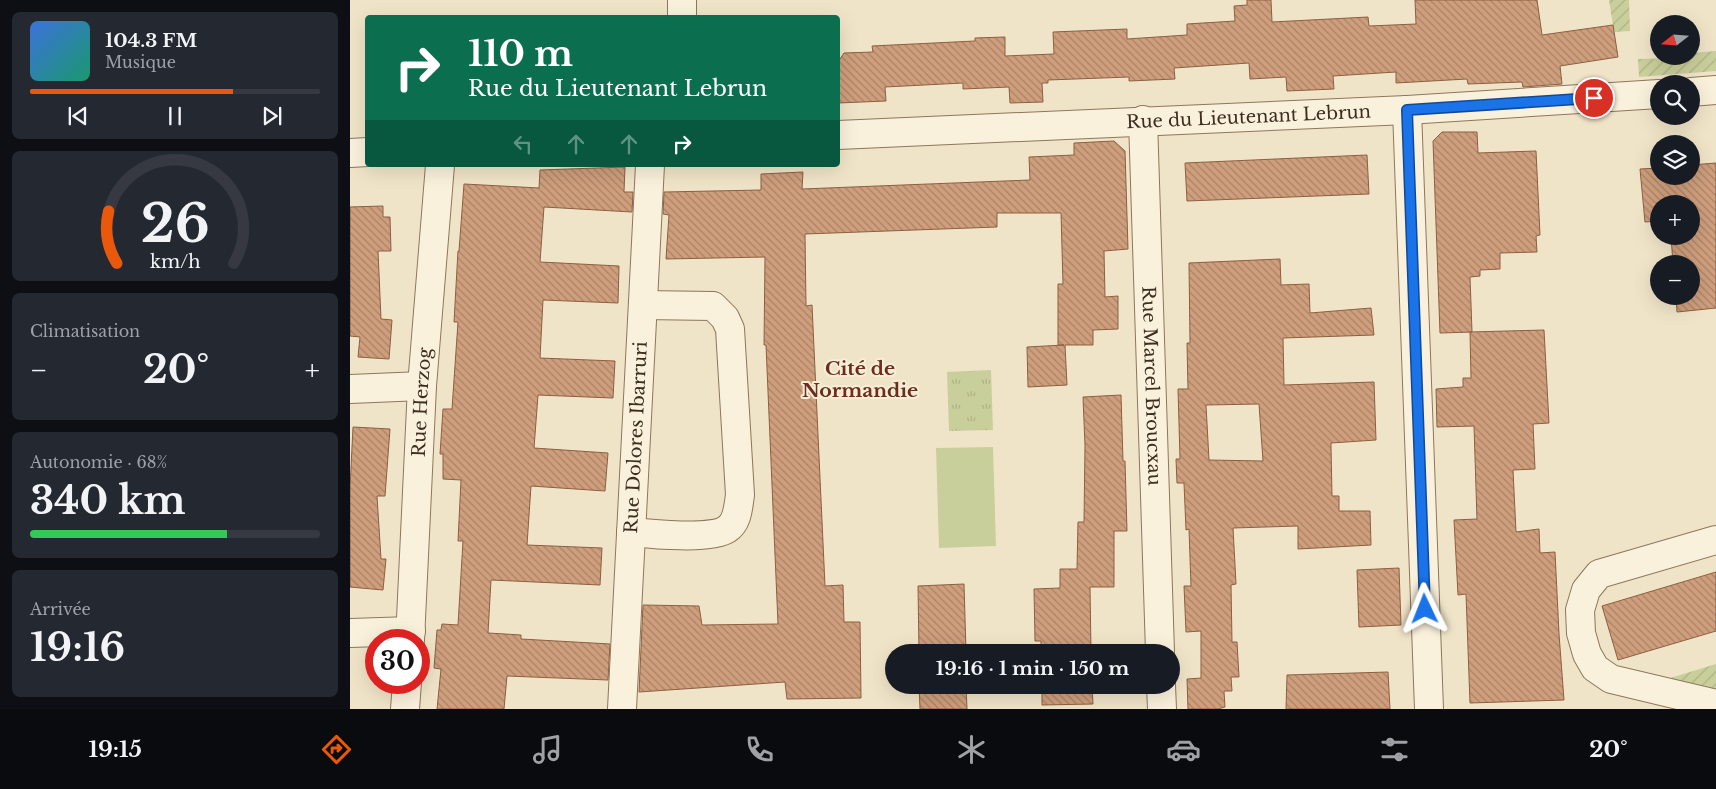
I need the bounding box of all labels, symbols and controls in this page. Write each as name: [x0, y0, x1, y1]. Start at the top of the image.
north arrow: [1650, 15, 1700, 65]
map controls: [1650, 15, 1700, 305]
text: 104.3 FM: [105, 29, 197, 52]
text: 110 m: [468, 32, 573, 75]
icon: right: [385, 35, 450, 100]
text: Musique: [105, 52, 176, 72]
text: Rue du Lieutenant Lebrun: [468, 75, 767, 102]
button: search: [1650, 75, 1700, 125]
pin: [1573, 77, 1615, 119]
icon: arrive: [1580, 84, 1608, 112]
street label: Rue du Lieutenant Lebrun: [1126, 101, 1371, 133]
icon: previous: [64, 102, 92, 130]
icon: pause: [161, 102, 189, 130]
icon: next: [258, 102, 286, 130]
icon: left: [509, 130, 537, 158]
icon: ahead: [562, 130, 590, 158]
icon: ahead: [615, 130, 643, 158]
icon: right: [668, 130, 696, 158]
button: layers: [1650, 135, 1700, 185]
text: 26: [141, 192, 209, 256]
button: +: [1650, 195, 1700, 245]
text: km/h: [150, 251, 200, 273]
button: −: [1650, 255, 1700, 305]
street label: Rue Marcel Broucxau: [1137, 286, 1166, 486]
text: Climatisation: [30, 321, 140, 341]
street label: Rue Dolores Ibarruri: [620, 341, 652, 534]
text: 20°: [143, 346, 209, 393]
street label: Rue Herzog: [408, 347, 436, 457]
text: −: [30, 353, 48, 388]
text: +: [305, 353, 320, 388]
district label: Cité de Normandie: [802, 357, 918, 402]
text: Autonomie · 68%: [30, 452, 167, 472]
text: 340 km: [30, 477, 186, 524]
position arrow: [1398, 582, 1450, 634]
text: Arrivée: [30, 599, 91, 619]
text: 19:16: [30, 624, 125, 671]
speed limit sign: 30: [365, 629, 430, 694]
text: 19:16 · 1 min · 150 m: [936, 657, 1129, 680]
icon: directions: [319, 732, 354, 767]
icon: music: [530, 732, 565, 767]
icon: phone: [742, 732, 777, 767]
icon: climate: [954, 732, 989, 767]
icon: car: [1166, 732, 1201, 767]
icon: filters: [1377, 732, 1412, 767]
text: 19:15: [88, 736, 142, 763]
text: 20°: [1589, 736, 1628, 763]

